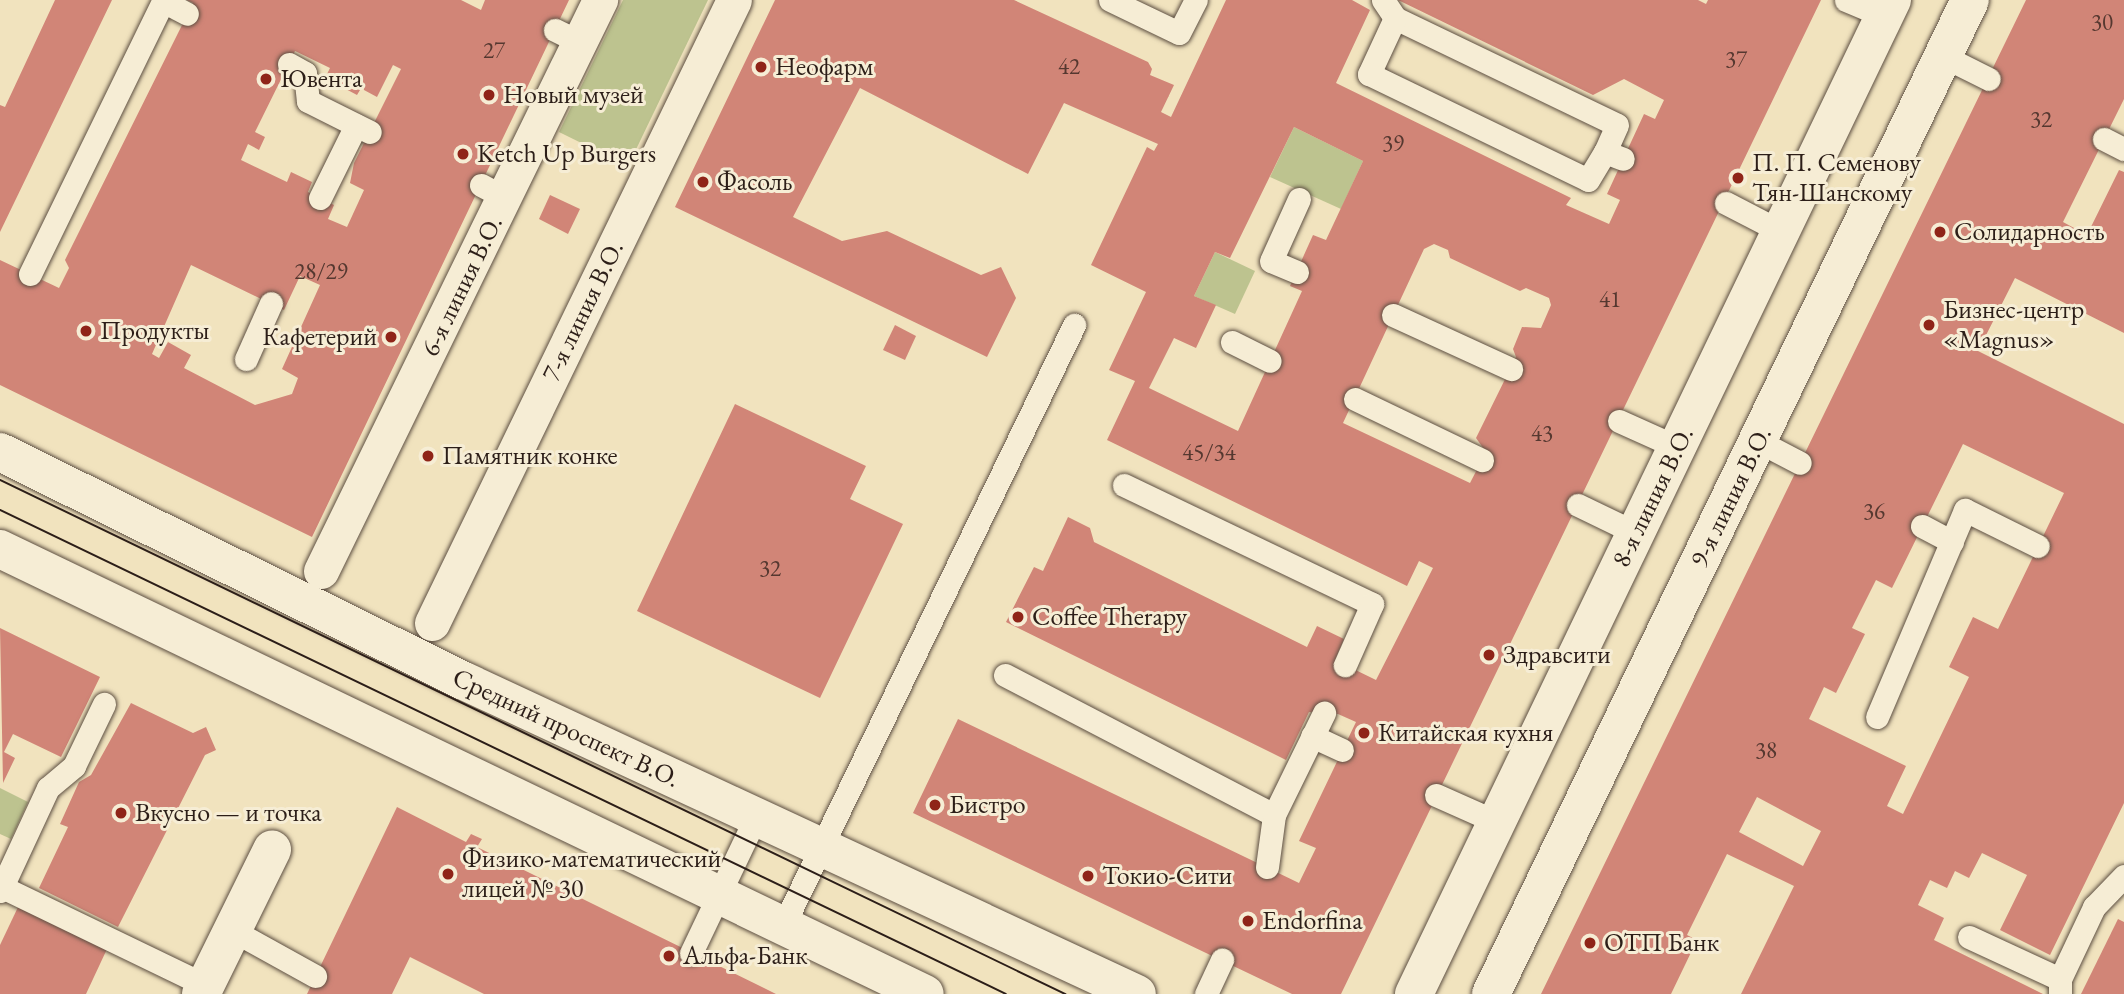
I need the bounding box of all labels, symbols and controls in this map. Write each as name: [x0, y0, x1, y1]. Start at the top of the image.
house number: 30: [2091, 8, 2113, 36]
house number: 27: [483, 36, 505, 64]
house number: 37: [1725, 45, 1747, 73]
place label: Неофарм: [775, 51, 873, 83]
house number: 42: [1058, 52, 1080, 80]
marker: Неофарм: [753, 59, 769, 75]
place label: Ювента: [280, 63, 362, 95]
marker: Ювента: [258, 71, 274, 87]
place label: Новый музей: [503, 79, 644, 111]
marker: Новый музей: [481, 87, 497, 103]
house number: 32: [2030, 105, 2052, 133]
house number: 39: [1382, 129, 1404, 157]
place label: Ketch Up Burgers: [477, 138, 656, 170]
marker: Ketch Up Burgers: [455, 146, 471, 162]
place label: П. П. Семенову Тян-Шанскому: [1752, 147, 1921, 208]
place label: Фасоль: [717, 166, 793, 198]
marker: П. П. Семенову Тян-Шанскому: [1730, 170, 1746, 186]
marker: Фасоль: [695, 174, 711, 190]
street label: 6-я линия В.О.: [415, 211, 509, 361]
place label: Солидарность: [1954, 216, 2105, 248]
marker: Солидарность: [1932, 224, 1948, 240]
street label: 7-я линия В.О.: [536, 236, 630, 386]
house number: 28/29: [294, 257, 348, 285]
house number: 41: [1599, 285, 1621, 313]
place label: Бизнес-центр «Magnus»: [1943, 294, 2084, 356]
place label: Продукты: [100, 315, 209, 347]
marker: Бизнес-центр «Magnus»: [1921, 317, 1937, 333]
place label: Кафетерий: [262, 321, 377, 353]
marker: Продукты: [78, 323, 94, 339]
marker: Кафетерий: [383, 329, 399, 345]
house number: 43: [1531, 419, 1553, 447]
street label: 8-я линия В.О.: [1606, 422, 1700, 572]
street label: 9-я линия В.О.: [1684, 422, 1778, 572]
house number: 45/34: [1182, 438, 1236, 466]
place label: Памятник конке: [442, 440, 618, 472]
marker: Памятник конке: [420, 448, 436, 464]
house number: 36: [1863, 497, 1885, 525]
house number: 32: [759, 554, 781, 582]
place label: Coffee Therapy: [1032, 601, 1187, 633]
marker: Coffee Therapy: [1010, 609, 1026, 625]
place label: Здравсити: [1503, 639, 1611, 671]
marker: Здравсити: [1481, 647, 1497, 663]
street label: Средний проспект В.О.: [448, 662, 684, 794]
place label: Китайская кухня: [1378, 717, 1553, 749]
marker: Китайская кухня: [1356, 725, 1372, 741]
house number: 38: [1755, 736, 1777, 764]
place label: Бистро: [949, 789, 1026, 821]
place label: Вкусно — и точка: [135, 797, 322, 829]
marker: Бистро: [927, 797, 943, 813]
marker: Вкусно — и точка: [113, 805, 129, 821]
place label: Физико-математический лицей № 30: [462, 843, 721, 904]
place label: Токио-Сити: [1102, 860, 1232, 892]
marker: Физико-математический лицей № 30: [440, 866, 456, 882]
marker: Токио-Сити: [1080, 868, 1096, 884]
place label: Endorfina: [1262, 905, 1363, 937]
marker: Endorfina: [1240, 913, 1256, 929]
place label: ОТП Банк: [1604, 927, 1719, 959]
marker: ОТП Банк: [1582, 935, 1598, 951]
place label: Альфа-Банк: [683, 940, 808, 972]
marker: Альфа-Банк: [661, 948, 677, 964]

